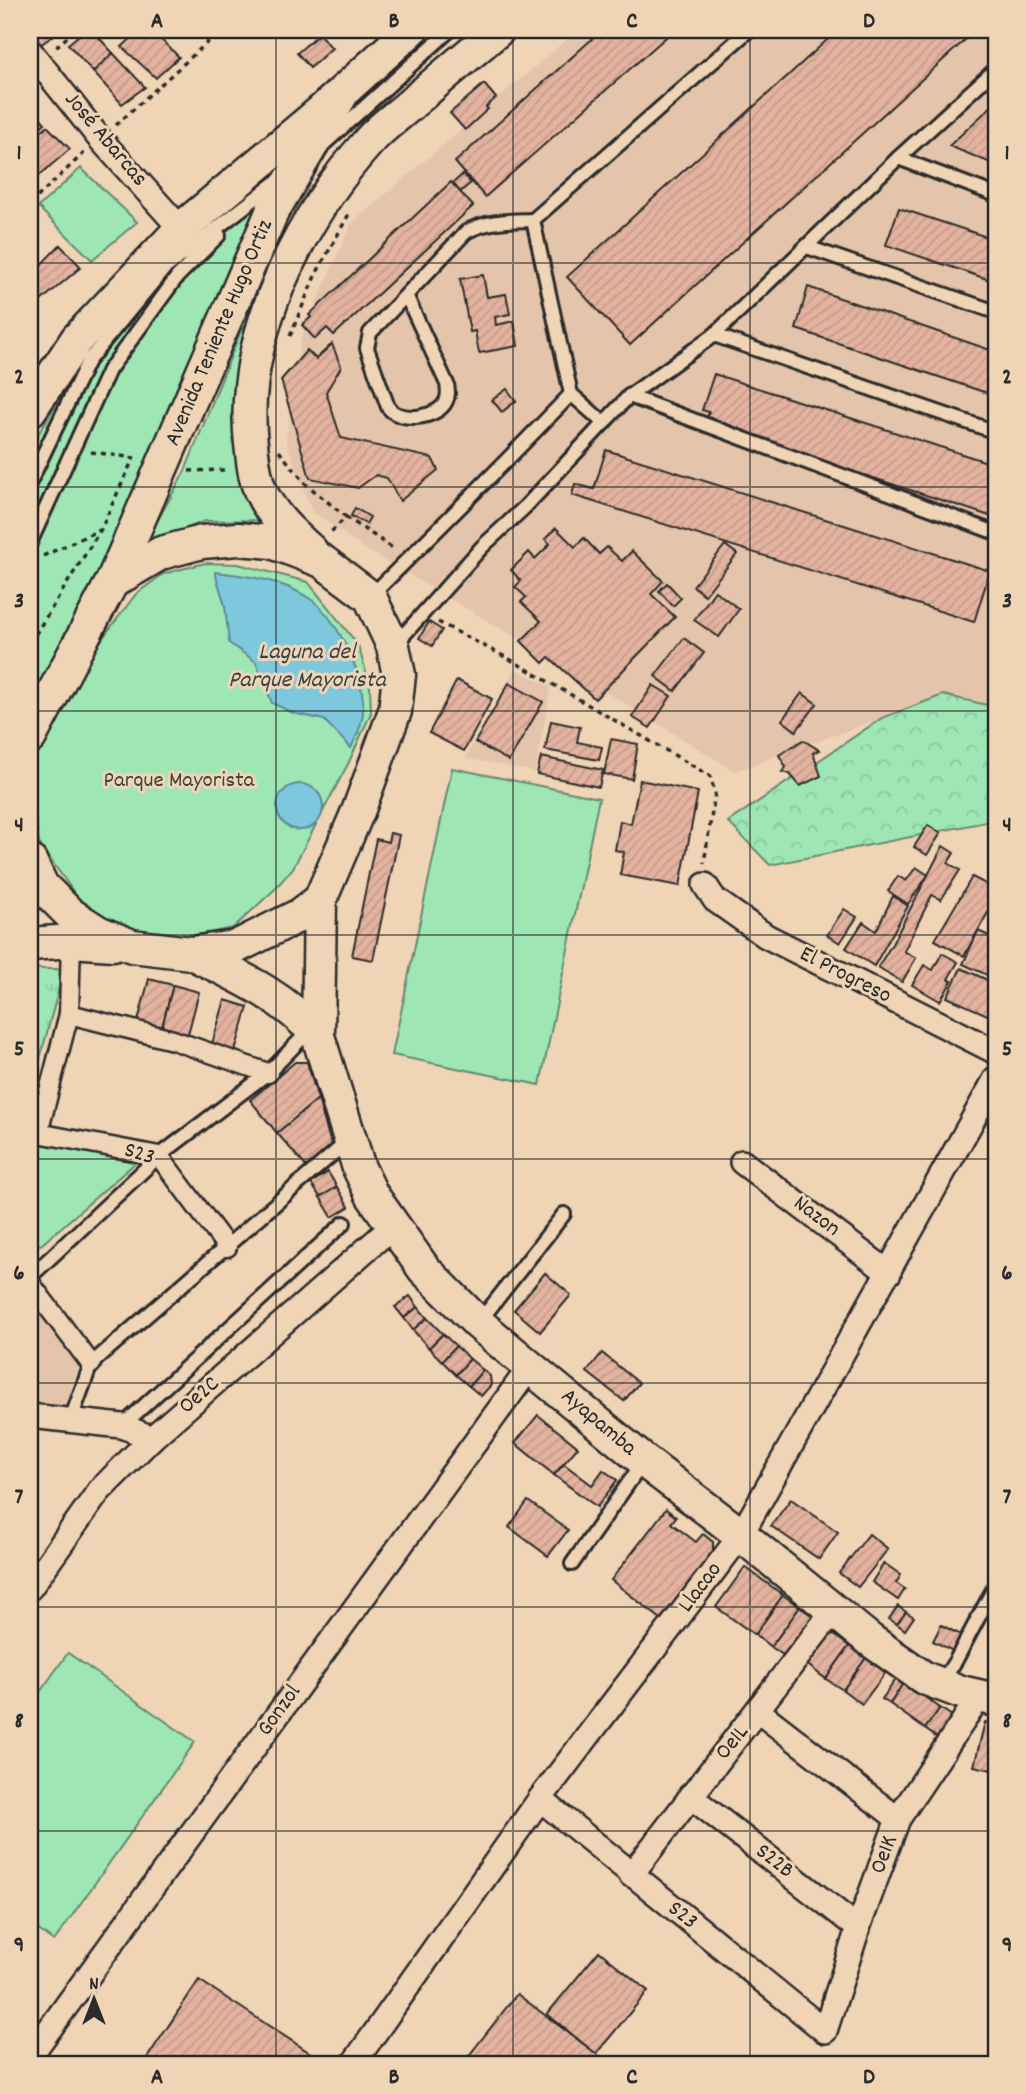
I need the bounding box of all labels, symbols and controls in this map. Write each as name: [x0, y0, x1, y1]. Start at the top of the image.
text: A: [151, 6, 163, 39]
text: B: [389, 6, 400, 39]
text: C: [626, 6, 638, 39]
text: D: [863, 6, 875, 39]
street label: José Abarcas: [55, 85, 155, 195]
text: 1: [16, 138, 22, 171]
text: 1: [1004, 138, 1010, 171]
street label: Avenida Teniente Hugo Ortiz: [157, 214, 283, 451]
text: 2: [14, 362, 24, 395]
text: 2: [1002, 362, 1012, 395]
text: 3: [14, 586, 24, 619]
text: 3: [1002, 586, 1012, 619]
water label: Laguna del Parque Mayorista: [228, 636, 387, 698]
park label: Parque Mayorista: [104, 765, 256, 798]
text: 4: [14, 810, 24, 843]
text: 4: [1002, 810, 1012, 843]
street label: El Progreso: [793, 939, 897, 1013]
text: 5: [14, 1034, 24, 1067]
text: 5: [1002, 1034, 1012, 1067]
street label: S23: [120, 1135, 158, 1175]
street label: Nazon: [785, 1188, 847, 1246]
text: 6: [13, 1258, 25, 1291]
text: 6: [1001, 1258, 1013, 1291]
street label: Oe2C: [172, 1369, 228, 1423]
street label: Ayapamba: [553, 1381, 644, 1466]
text: 7: [15, 1482, 24, 1515]
text: 7: [1003, 1482, 1012, 1515]
street label: Llacao: [671, 1556, 731, 1620]
street label: Gonzol: [250, 1678, 310, 1744]
text: 8: [14, 1706, 24, 1739]
text: 8: [1002, 1706, 1012, 1739]
street label: Oe1L: [708, 1717, 758, 1768]
street label: Oe1K: [863, 1831, 907, 1879]
street label: S22B: [748, 1836, 800, 1888]
street label: S23: [660, 1894, 704, 1938]
text: 9: [14, 1930, 24, 1963]
text: 9: [1002, 1930, 1012, 1963]
north arrow: [60, 1965, 130, 2035]
text: N: [89, 1972, 99, 1999]
text: A: [151, 2062, 163, 2094]
text: B: [389, 2062, 400, 2094]
text: C: [626, 2062, 638, 2094]
text: D: [863, 2062, 875, 2094]

